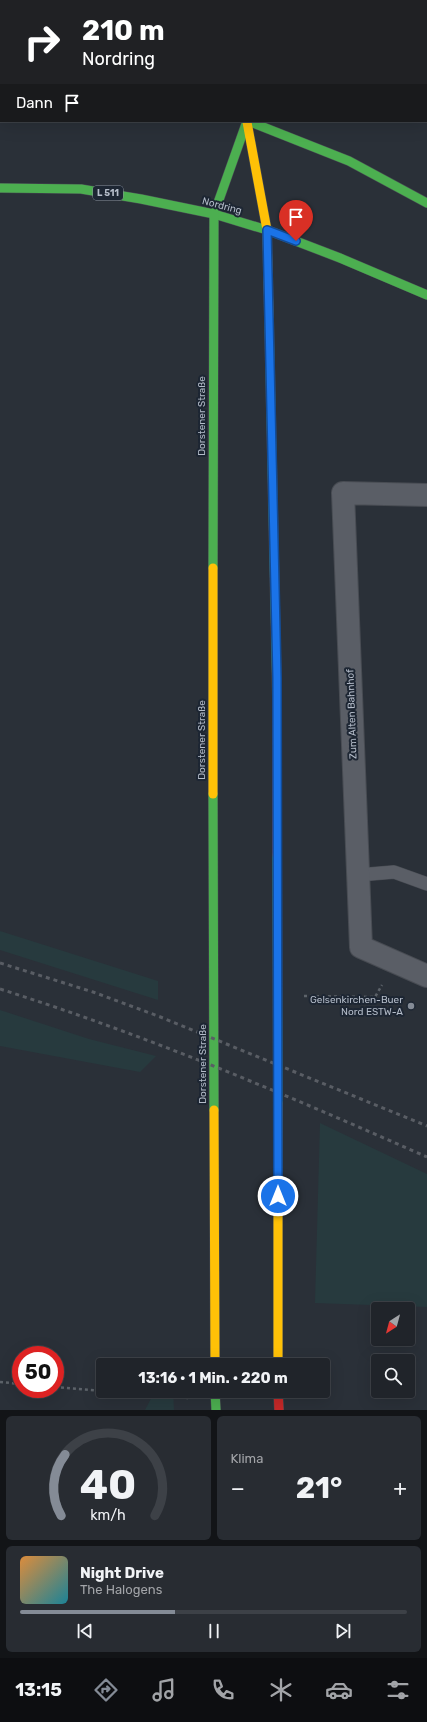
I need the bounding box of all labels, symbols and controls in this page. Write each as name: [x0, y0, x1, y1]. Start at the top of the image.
text: 210 m: [82, 14, 165, 47]
icon: right: [16, 16, 68, 68]
text: Nordring: [82, 48, 155, 70]
icon: arrive: [61, 92, 83, 114]
text: Dann: [16, 94, 53, 112]
road number: L 511: [93, 186, 123, 200]
street label: Nordring: [201, 195, 243, 217]
pin: [279, 200, 313, 241]
icon: arrive: [285, 206, 307, 228]
street label: Dorstener Straße: [196, 376, 208, 456]
street label: Zum Alten Bahnhof: [344, 669, 360, 759]
street label: Dorstener Straße: [196, 700, 208, 780]
place label: Gelsenkirchen-Buer Nord ESTW-A: [310, 994, 403, 1018]
marker: Gelsenkirchen-Buer Nord ESTW-A: [406, 1001, 416, 1011]
street label: Dorstener Straße: [197, 1024, 209, 1104]
position arrow: [257, 1175, 299, 1217]
north arrow: [371, 1302, 415, 1346]
map controls: [371, 1302, 415, 1398]
speed limit sign: 50: [12, 1346, 64, 1398]
button: search: [371, 1354, 415, 1398]
text: 13:16 · 1 Min. · 220 m: [138, 1369, 288, 1387]
text: Klima: [231, 1451, 263, 1466]
text: 40: [80, 1460, 137, 1509]
text: 21°: [296, 1470, 342, 1506]
text: −: [231, 1475, 245, 1502]
text: +: [393, 1475, 407, 1502]
text: km/h: [90, 1507, 126, 1524]
text: Night Drive: [80, 1564, 164, 1582]
text: The Halogens: [80, 1582, 162, 1597]
icon: previous: [74, 1620, 96, 1642]
icon: pause: [203, 1620, 225, 1642]
icon: next: [332, 1620, 354, 1642]
icon: directions: [92, 1676, 120, 1704]
icon: music: [150, 1676, 178, 1704]
icon: phone: [209, 1676, 237, 1704]
icon: climate: [267, 1676, 295, 1704]
icon: car: [325, 1676, 353, 1704]
icon: filters: [384, 1676, 412, 1704]
text: 13:15: [15, 1679, 62, 1701]

